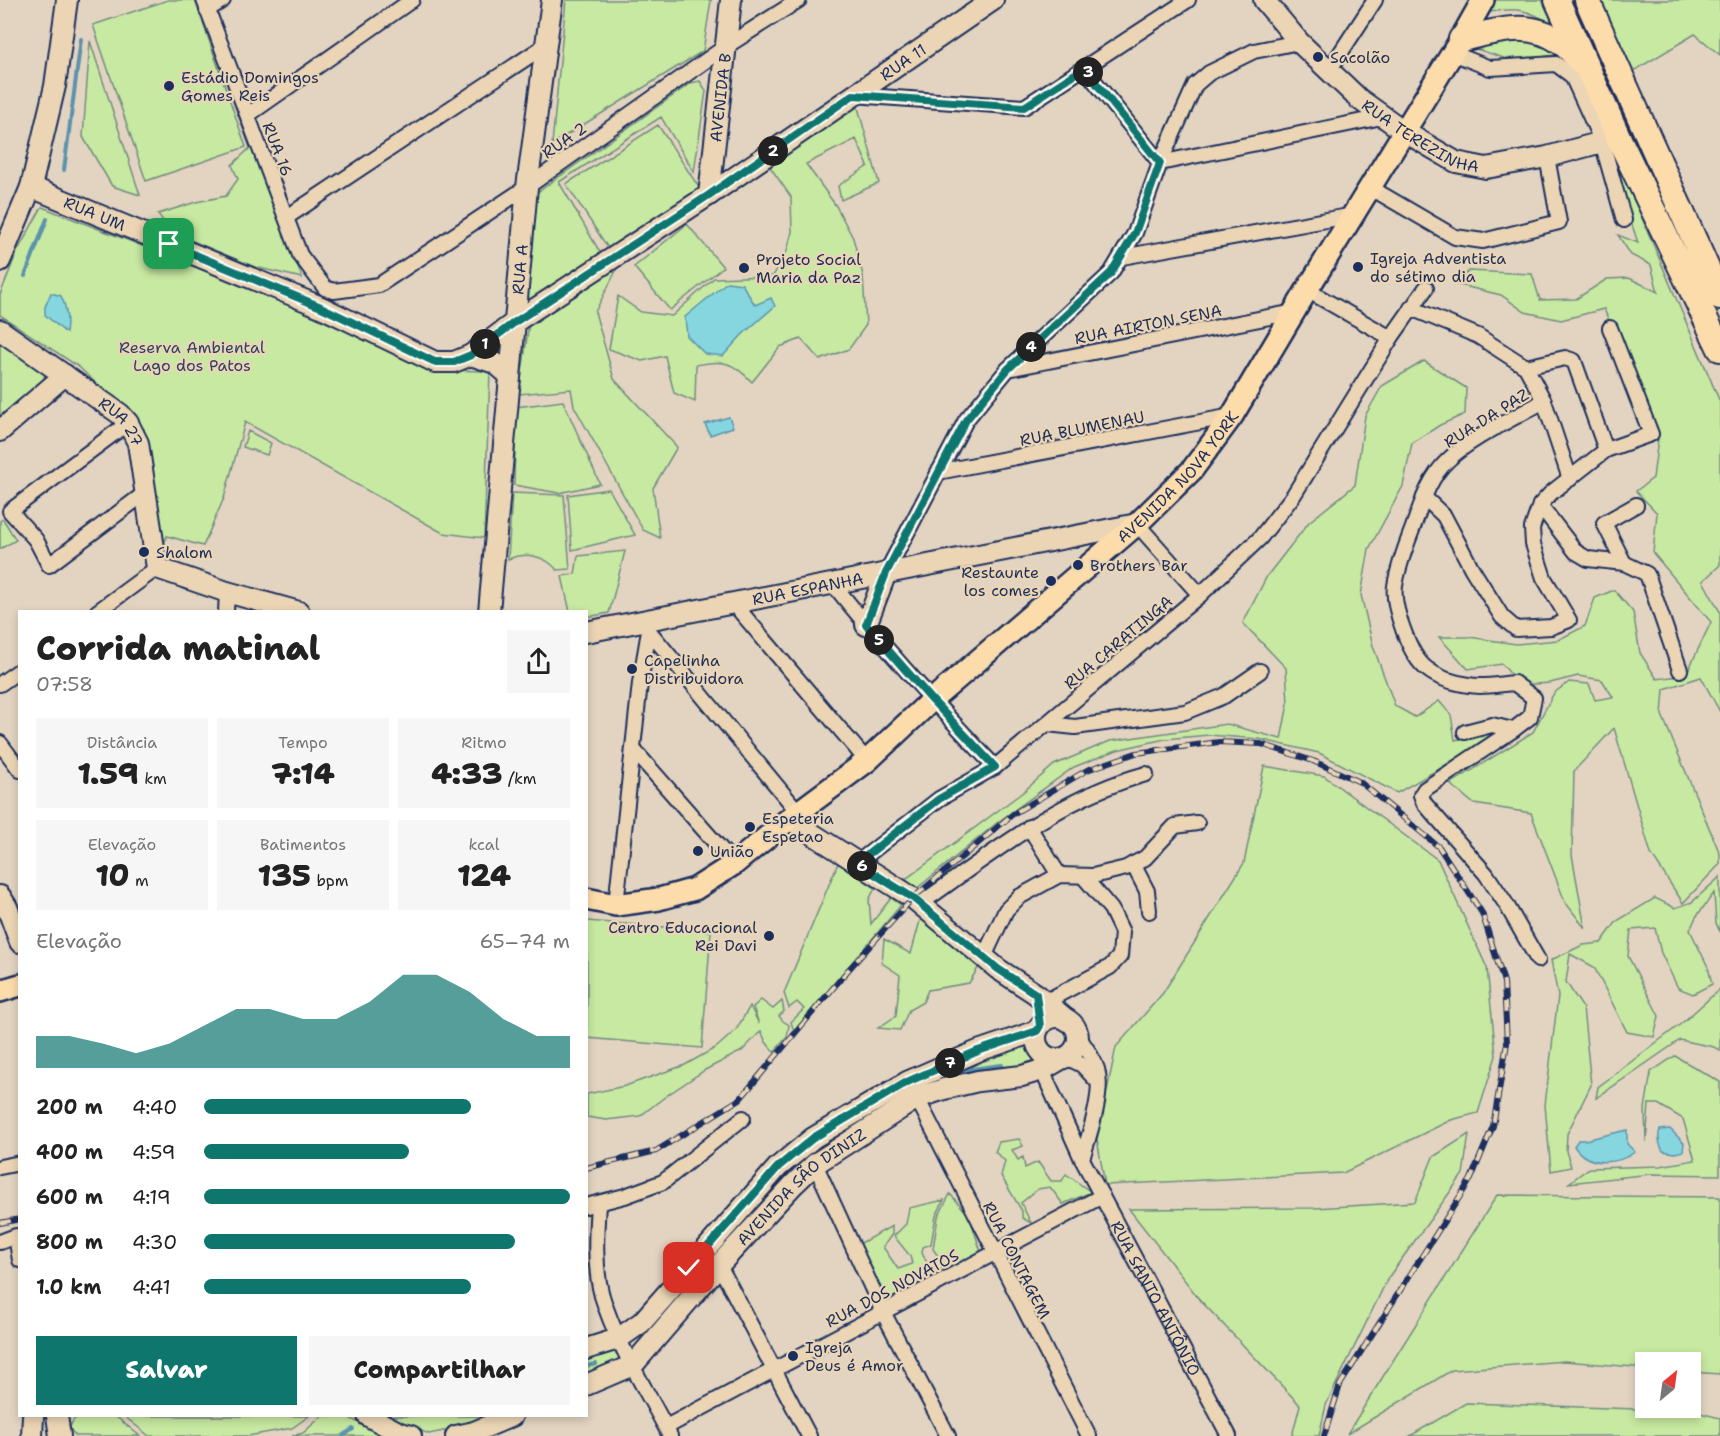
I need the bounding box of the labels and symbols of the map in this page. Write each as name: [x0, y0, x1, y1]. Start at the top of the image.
street label: RUA 11: [876, 39, 931, 86]
place label: Sacolão: [1330, 47, 1390, 68]
marker: Sacolão: [1311, 50, 1325, 64]
street label: AVENIDA B: [705, 52, 736, 143]
pin: 3: [1073, 57, 1103, 87]
place label: Estádio Domingos Gomes Reis: [181, 67, 319, 106]
marker: Estádio Domingos Gomes Reis: [162, 79, 176, 93]
street label: RUA TEREZINHA: [1358, 94, 1481, 177]
street label: RUA 2: [538, 117, 591, 163]
street label: RUA 16: [258, 119, 297, 179]
pin: 2: [758, 136, 788, 166]
street label: RUA UM: [61, 192, 129, 236]
pin: [143, 218, 194, 269]
street label: RUA A: [507, 243, 533, 295]
place label: Igreja Adventista do sétimo dia: [1370, 248, 1506, 287]
place label: Projeto Social Maria da Paz: [756, 249, 861, 288]
marker: Igreja Adventista do sétimo dia: [1351, 260, 1365, 274]
marker: Projeto Social Maria da Paz: [737, 261, 751, 275]
street label: RUA AIRTON SENA: [1073, 300, 1224, 349]
pin: 1: [470, 329, 500, 359]
pin: 4: [1016, 332, 1046, 362]
park label: Reserva Ambiental Lago dos Patos: [119, 337, 265, 376]
street label: RUA DA PAZ: [1440, 384, 1533, 453]
street label: RUA 27: [94, 392, 148, 450]
street label: RUA BLUMENAU: [1018, 406, 1146, 451]
street label: AVENIDA NOVA YORK: [1113, 406, 1244, 548]
place label: Shalom: [156, 542, 213, 563]
marker: Shalom: [137, 545, 151, 559]
place label: Brothers Bar: [1090, 555, 1188, 576]
marker: Brothers Bar: [1071, 558, 1085, 572]
place label: Restaunte los comes: [961, 562, 1039, 601]
street label: RUA ESPANHA: [751, 568, 865, 610]
marker: Restaunte los comes: [1044, 574, 1058, 588]
street label: RUA CARATINGA: [1060, 591, 1177, 694]
pin: 5: [864, 625, 894, 655]
place label: Capelinha Distribuidora: [644, 650, 744, 689]
marker: Capelinha Distribuidora: [625, 662, 639, 676]
place label: Espeteria Espetao: [762, 808, 834, 847]
marker: Espeteria Espetao: [743, 820, 757, 834]
place label: União: [710, 841, 754, 862]
marker: União: [691, 844, 705, 858]
pin: 6: [847, 851, 877, 881]
place label: Centro Educacional Rei Davi: [608, 917, 757, 956]
marker: Centro Educacional Rei Davi: [762, 929, 776, 943]
pin: 7: [935, 1048, 965, 1078]
street label: AVENIDA SÃO DINIZ: [732, 1124, 870, 1250]
street label: RUA CONTAGEM: [978, 1198, 1055, 1322]
street label: RUA SANTO ANTÔNIO: [1106, 1217, 1205, 1379]
pin: [663, 1242, 714, 1293]
street label: RUA DOS NOVATOS: [822, 1244, 962, 1332]
place label: Igreja Deus é Amor: [805, 1337, 903, 1376]
marker: Igreja Deus é Amor: [786, 1349, 800, 1363]
north arrow: [1635, 1352, 1701, 1418]

